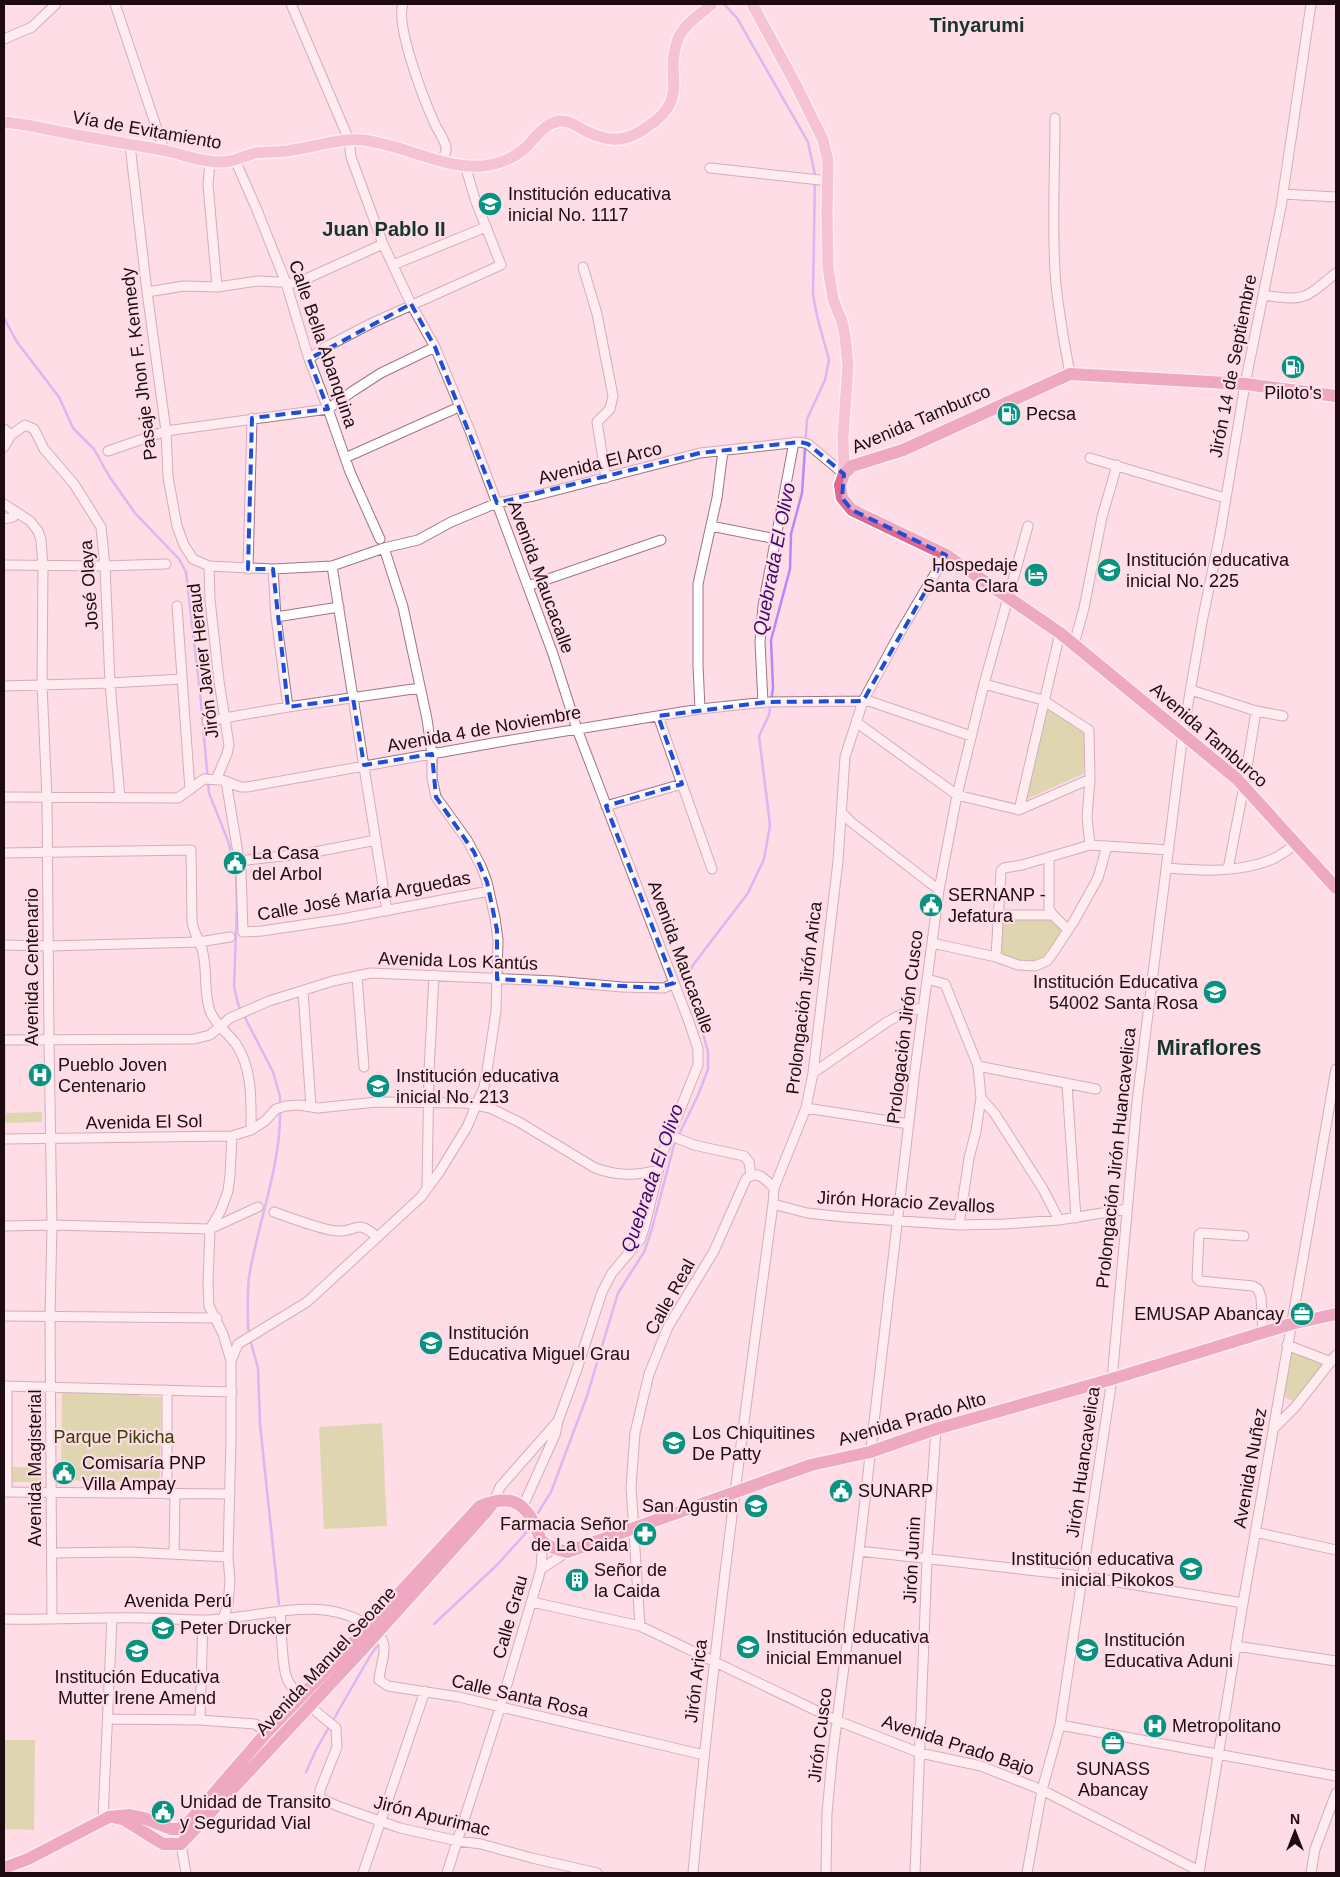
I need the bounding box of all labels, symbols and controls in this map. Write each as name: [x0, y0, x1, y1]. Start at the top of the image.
district label: Tinyarumi: [929, 14, 1025, 36]
street label: Vía de Evitamiento: [71, 107, 223, 153]
place label: Institución educativa inicial No. 1117: [508, 184, 672, 225]
school or university icon: Institución educativa inicial No. 1117: [477, 191, 503, 217]
district label: Juan Pablo II: [322, 218, 446, 240]
street label: Calle Bella Abanquina: [285, 257, 361, 431]
street label: Pasaje Jhon F. Kennedy: [117, 266, 161, 462]
street label: Jirón 14 de Septiembre: [1205, 273, 1261, 459]
fuel station icon: Piloto's: [1280, 354, 1306, 380]
street label: Avenida Tamburco: [849, 381, 993, 457]
place label: Piloto's: [1264, 383, 1322, 403]
fuel station icon: Pecsa: [996, 401, 1022, 427]
place label: Pecsa: [1026, 404, 1077, 424]
street label: Avenida El Arco: [536, 438, 664, 488]
water label: Quebrada El Olivo: [749, 481, 799, 637]
street label: Avenida Maucacalle: [504, 498, 578, 656]
street label: José Olaya: [76, 538, 102, 631]
place label: Institución educativa inicial No. 225: [1126, 550, 1290, 591]
place label: Hospedaje Santa Clara: [923, 555, 1019, 596]
school or university icon: Institución educativa inicial No. 225: [1096, 557, 1122, 583]
hotel icon: Hospedaje Santa Clara: [1023, 562, 1049, 588]
street label: Jirón Javier Heraud: [184, 582, 222, 740]
street label: Avenida Tamburco: [1146, 679, 1272, 791]
street label: Avenida 4 de Noviembre: [385, 702, 583, 756]
place label: La Casa del Arbol: [252, 843, 322, 884]
public building icon: La Casa del Arbol: [222, 850, 248, 876]
street label: Calle José María Arguedas: [256, 867, 472, 925]
street label: Avenida Maucacalle: [644, 878, 718, 1036]
place label: SERNANP - Jefatura: [948, 885, 1046, 926]
street label: Avenida Centenario: [22, 888, 42, 1046]
public building icon: SERNANP - Jefatura: [918, 892, 944, 918]
street label: Prolongación Jirón Arica: [782, 899, 826, 1096]
street label: Prologación Jirón Cusco: [883, 929, 927, 1125]
street label: Avenida Los Kantús: [378, 948, 538, 974]
place label: Institución Educativa 54002 Santa Rosa: [1033, 972, 1199, 1013]
school or university icon: Institución Educativa 54002 Santa Rosa: [1202, 979, 1228, 1005]
street label: Prolongación Jirón Huancavelica: [1092, 1026, 1140, 1289]
district label: Miraflores: [1156, 1035, 1262, 1060]
place label: Pueblo Joven Centenario: [58, 1055, 167, 1096]
hospital icon: Pueblo Joven Centenario: [27, 1062, 53, 1088]
place label: Institución educativa inicial No. 213: [396, 1066, 560, 1107]
school or university icon: Institución educativa inicial No. 213: [365, 1073, 391, 1099]
water label: Quebrada El Olivo: [617, 1101, 687, 1255]
street label: Avenida El Sol: [85, 1111, 203, 1133]
street label: Jirón Horacio Zevallos: [817, 1187, 995, 1217]
street label: Calle Real: [641, 1256, 699, 1338]
office icon: EMUSAP Abancay: [1289, 1301, 1315, 1327]
place label: EMUSAP Abancay: [1134, 1304, 1284, 1324]
place label: Institución Educativa Miguel Grau: [448, 1323, 630, 1364]
school or university icon: Institución Educativa Miguel Grau: [418, 1330, 444, 1356]
street label: Jirón Huancavelica: [1063, 1384, 1104, 1539]
street label: Avenida Prado Alto: [836, 1388, 988, 1450]
street label: Avenida Magisterial: [25, 1390, 45, 1546]
street label: Avenida Nuñez: [1230, 1406, 1270, 1530]
place label: Los Chiquitines De Patty: [692, 1423, 815, 1464]
park label: Parque Pikicha: [53, 1427, 176, 1447]
school or university icon: Los Chiquitines De Patty: [661, 1430, 687, 1456]
place label: Comisaría PNP Villa Ampay: [82, 1453, 206, 1494]
public building icon: Comisaría PNP Villa Ampay: [51, 1460, 77, 1486]
public building icon: SUNARP: [828, 1478, 854, 1504]
place label: SUNARP: [858, 1481, 933, 1501]
school or university icon: San Agustin: [743, 1493, 769, 1519]
place label: San Agustin: [642, 1496, 738, 1516]
place label: Farmacia Señor de La Caida: [500, 1514, 629, 1555]
street label: Jirón Junin: [900, 1516, 924, 1604]
pharmacy icon: Farmacia Señor de La Caida: [632, 1521, 658, 1547]
place label: Institución educativa inicial Pikokos: [1011, 1549, 1175, 1590]
school or university icon: Institución educativa inicial Pikokos: [1178, 1556, 1204, 1582]
place label: Señor de la Caida: [594, 1560, 667, 1601]
building icon: Señor de la Caida: [564, 1567, 590, 1593]
street label: Calle Grau: [489, 1573, 531, 1661]
street label: Avenida Manuel Seoane: [252, 1583, 400, 1739]
street label: Avenida Perú: [124, 1591, 232, 1611]
school or university icon: Peter Drucker: [150, 1615, 176, 1641]
place label: Peter Drucker: [180, 1618, 291, 1638]
place label: Institución educativa inicial Emmanuel: [766, 1627, 930, 1668]
place label: Institución Educativa Aduni: [1104, 1630, 1233, 1671]
school or university icon: Institución educativa inicial Emmanuel: [735, 1634, 761, 1660]
street label: Jirón Arica: [681, 1637, 711, 1724]
school or university icon: Institución Educativa Aduni: [1074, 1637, 1100, 1663]
school or university icon: Institución Educativa Mutter Irene Amend: [124, 1638, 150, 1664]
place label: Institución Educativa Mutter Irene Amend: [54, 1667, 221, 1708]
street label: Calle Santa Rosa: [449, 1670, 591, 1722]
street label: Jirón Cusco: [804, 1687, 836, 1783]
street label: Avenida Prado Bajo: [879, 1711, 1037, 1779]
hospital icon: Metropolitano: [1142, 1713, 1168, 1739]
place label: Metropolitano: [1172, 1716, 1281, 1736]
office icon: SUNASS Abancay: [1100, 1730, 1126, 1756]
place label: SUNASS Abancay: [1076, 1759, 1150, 1800]
place label: Unidad de Transito y Seguridad Vial: [180, 1792, 331, 1833]
street label: Jirón Apurimac: [372, 1792, 492, 1840]
public building icon: Unidad de Transito y Seguridad Vial: [150, 1799, 176, 1825]
north arrow: [1270, 1807, 1320, 1857]
text: N: [1290, 1811, 1300, 1827]

